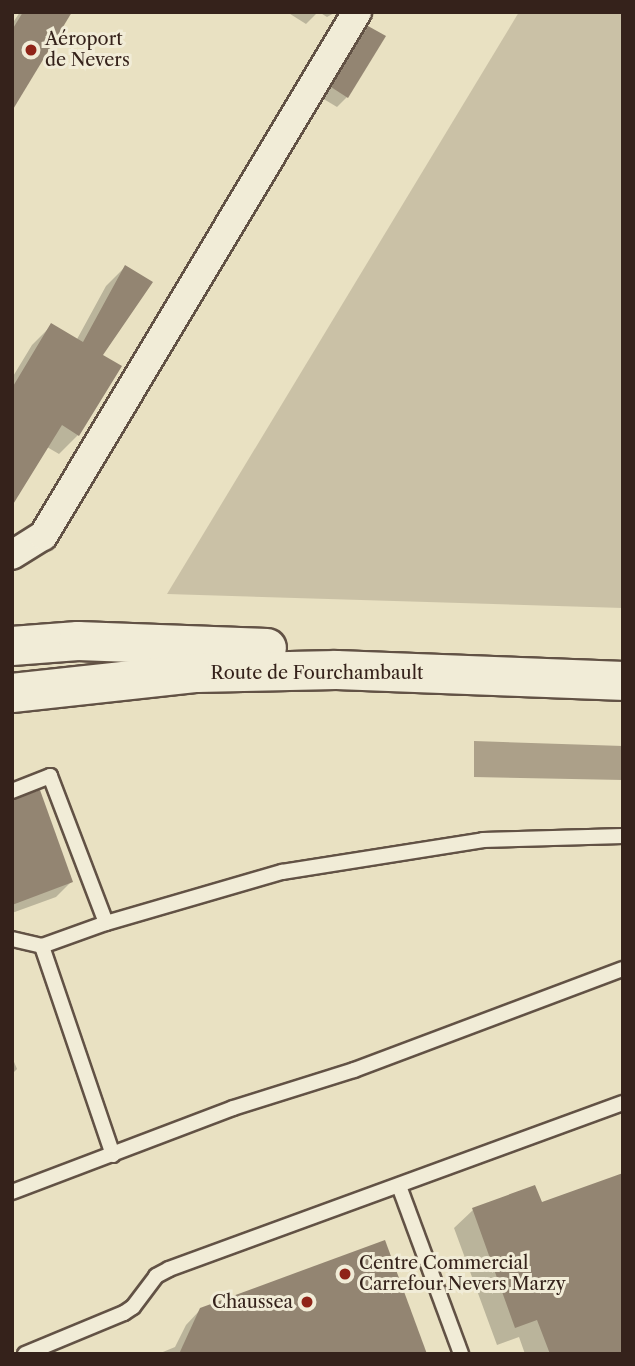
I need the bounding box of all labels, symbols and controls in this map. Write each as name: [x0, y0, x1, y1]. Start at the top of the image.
place label: Aéroport de Nevers: [45, 29, 130, 72]
marker: Aéroport de Nevers: [23, 42, 39, 58]
street label: Route de Fourchambault: [211, 662, 423, 684]
place label: Centre Commercial Carrefour Nevers Marzy: [359, 1253, 566, 1296]
marker: Centre Commercial Carrefour Nevers Marzy: [337, 1266, 353, 1282]
place label: Chaussea: [212, 1291, 293, 1313]
marker: Chaussea: [299, 1294, 315, 1310]

